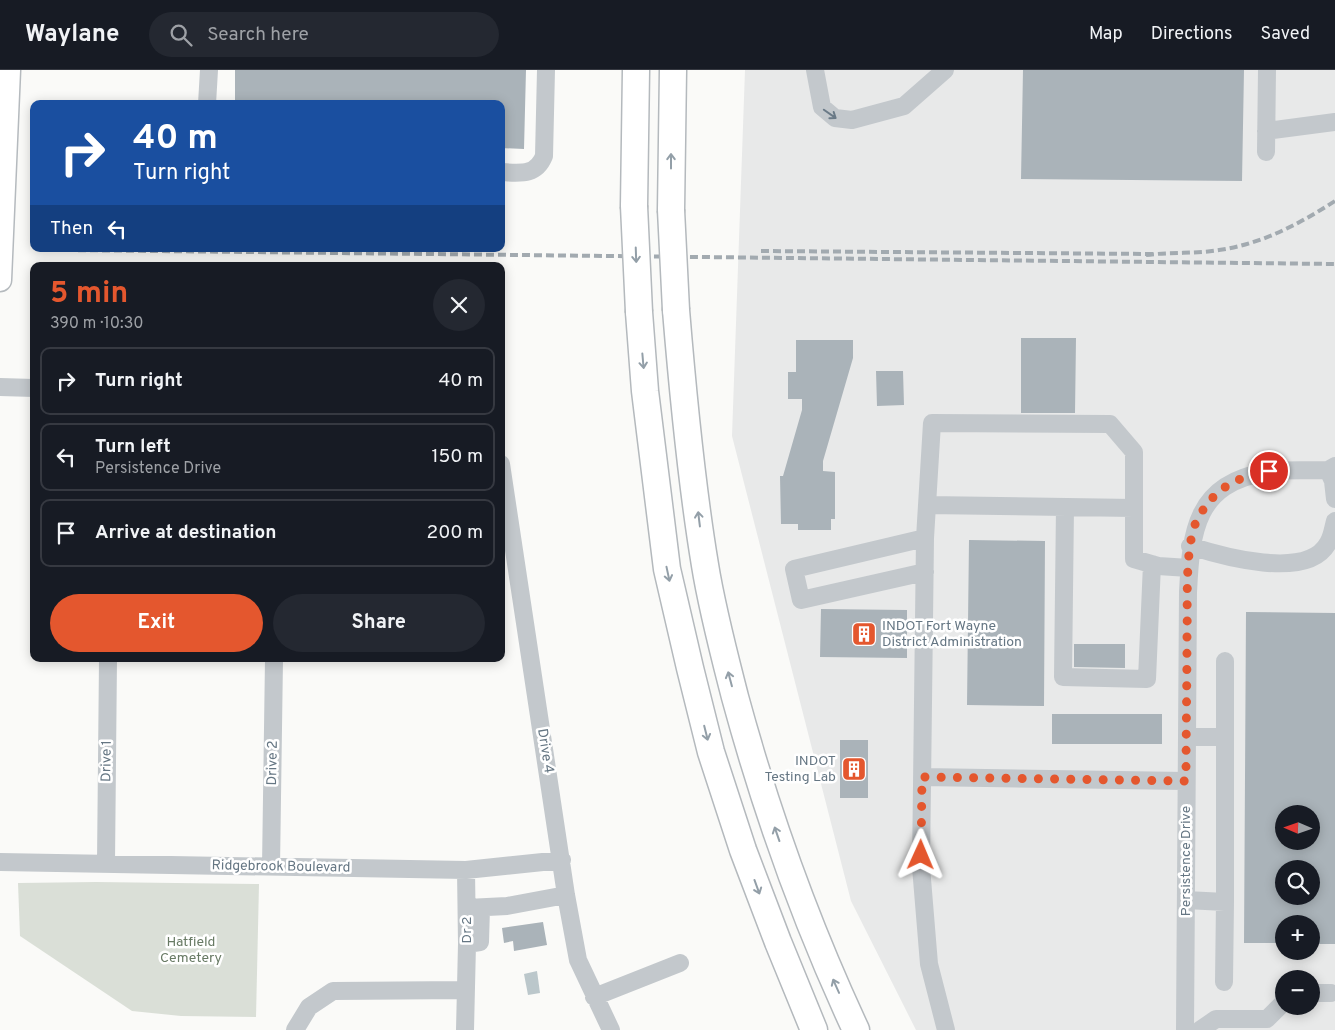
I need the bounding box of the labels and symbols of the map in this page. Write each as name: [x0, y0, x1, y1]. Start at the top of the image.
one-way arrow: [824, 108, 837, 119]
one-way arrow: [666, 153, 676, 170]
one-way arrow: [632, 246, 641, 262]
one-way arrow: [638, 353, 647, 369]
pin: [1248, 450, 1290, 492]
one-way arrow: [694, 512, 704, 528]
one-way arrow: [664, 566, 674, 582]
place label: INDOT Fort Wayne District Administration: [882, 618, 1022, 651]
building icon: INDOT Fort Wayne District Administration: [851, 621, 877, 647]
one-way arrow: [725, 671, 735, 687]
one-way arrow: [702, 724, 711, 740]
street label: Drive 4: [533, 727, 557, 775]
street label: Drive 1: [98, 740, 116, 782]
street label: Drive 2: [264, 740, 282, 786]
place label: INDOT Testing Lab: [764, 753, 836, 786]
building icon: INDOT Testing Lab: [841, 756, 867, 782]
north arrow: [1275, 805, 1320, 850]
street label: Persistence Drive: [1178, 806, 1195, 916]
one-way arrow: [772, 827, 781, 843]
position arrow: [894, 828, 946, 880]
street label: Ridgebrook Boulevard: [211, 857, 351, 877]
one-way arrow: [753, 878, 762, 894]
street label: Dr 2: [459, 917, 476, 943]
park label: Hatfield Cemetery: [160, 934, 222, 967]
one-way arrow: [831, 979, 841, 994]

